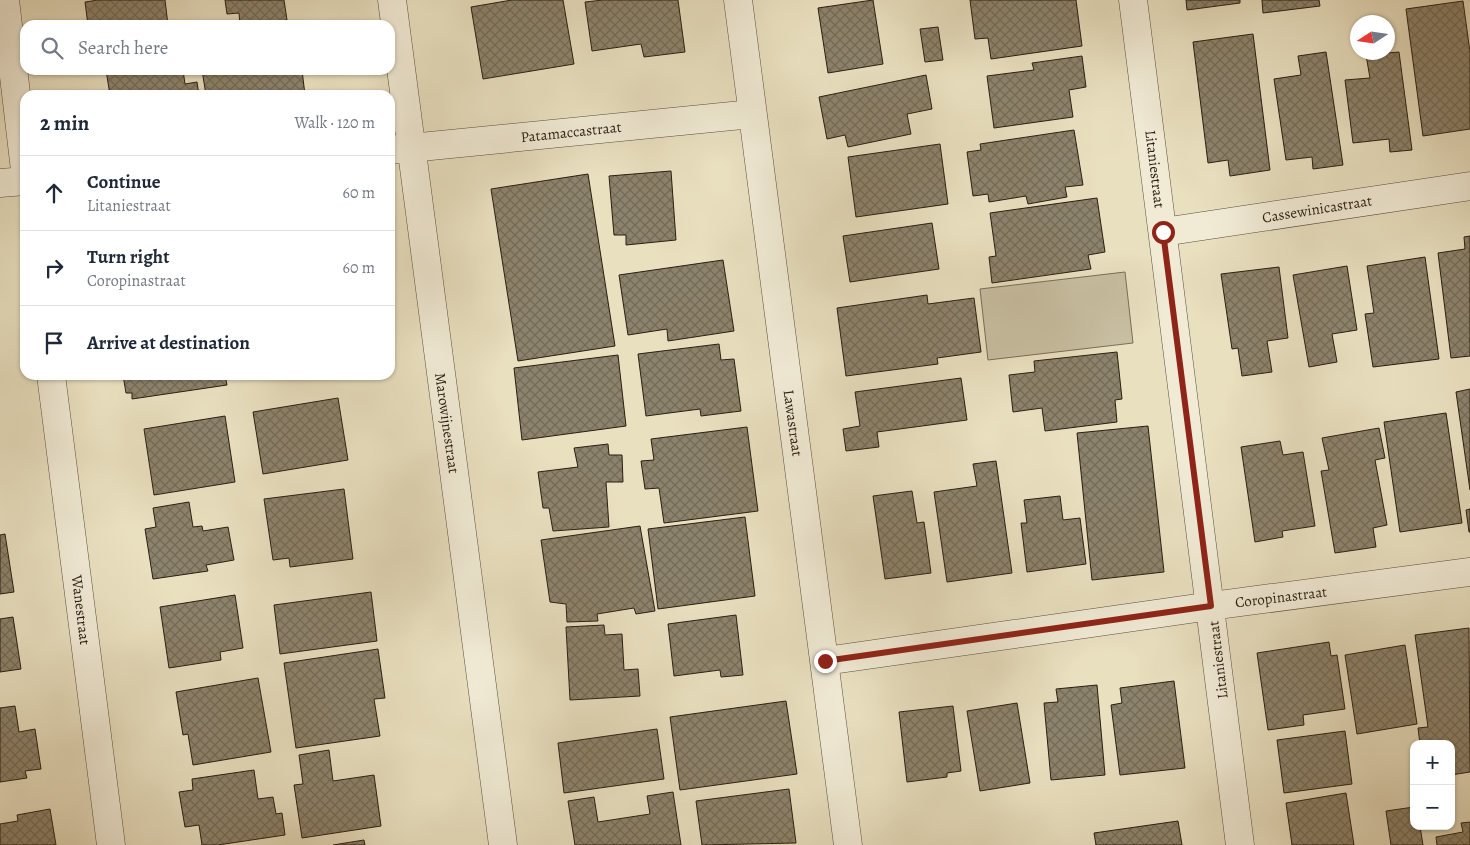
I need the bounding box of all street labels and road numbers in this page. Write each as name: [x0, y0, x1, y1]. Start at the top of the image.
street label: Patamaccastraat: [520, 117, 622, 147]
street label: Litaniestraat: [1140, 129, 1170, 209]
street label: Cassewinicastraat: [1261, 190, 1373, 228]
street label: Marowijnestraat: [430, 371, 464, 475]
street label: Lawastraat: [778, 388, 808, 458]
street label: Wanestraat: [67, 573, 95, 646]
street label: Coropinastraat: [1234, 581, 1328, 613]
street label: Litaniestraat: [1203, 620, 1233, 700]

